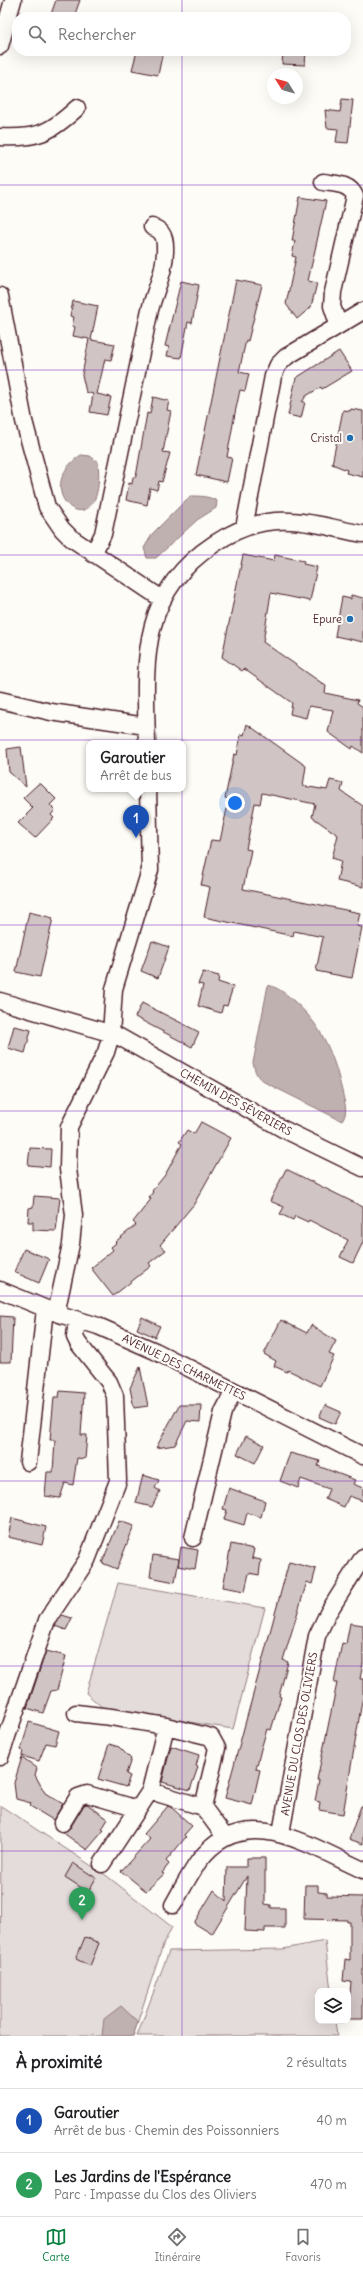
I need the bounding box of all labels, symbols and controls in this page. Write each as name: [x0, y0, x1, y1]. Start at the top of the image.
search box: [12, 12, 351, 56]
icon: search: [26, 23, 48, 45]
text: Rechercher: [58, 25, 136, 44]
north arrow: [267, 68, 303, 104]
place label: Cristal: [310, 431, 342, 445]
marker: Cristal: [345, 433, 355, 443]
place label: Epure: [313, 612, 342, 626]
marker: Epure: [345, 614, 355, 624]
popup: [86, 740, 186, 792]
text: Garoutier: [100, 748, 165, 767]
text: Arrêt de bus: [100, 767, 172, 784]
your location: [225, 793, 245, 813]
pin: 1: [123, 805, 149, 838]
street label: CHEMIN DES SÉVERIERS: [178, 1065, 295, 1139]
street label: AVENUE DES CHARMETTES: [120, 1331, 248, 1403]
street label: AVENUE DU CLOS DES OLIVIERS: [278, 1651, 320, 1817]
pin: 2: [69, 1887, 95, 1920]
map controls: [315, 1988, 351, 2024]
button: layers: [315, 1988, 351, 2024]
text: À proximité: [16, 2051, 102, 2073]
text: 2 résultats: [286, 2054, 347, 2071]
text: Garoutier: [54, 2103, 119, 2122]
text: 1: [26, 2112, 32, 2129]
text: 40 m: [316, 2112, 347, 2129]
text: Arrêt de bus · Chemin des Poissonniers: [54, 2122, 279, 2139]
text: Les Jardins de l'Espérance: [54, 2167, 231, 2186]
text: 2: [25, 2176, 33, 2193]
text: 470 m: [310, 2176, 347, 2193]
text: Parc · Impasse du Clos des Oliviers: [54, 2186, 257, 2203]
tab: Carte: [42, 2226, 70, 2264]
tab: Itinéraire: [154, 2226, 201, 2264]
tab: Favoris: [285, 2226, 321, 2264]

